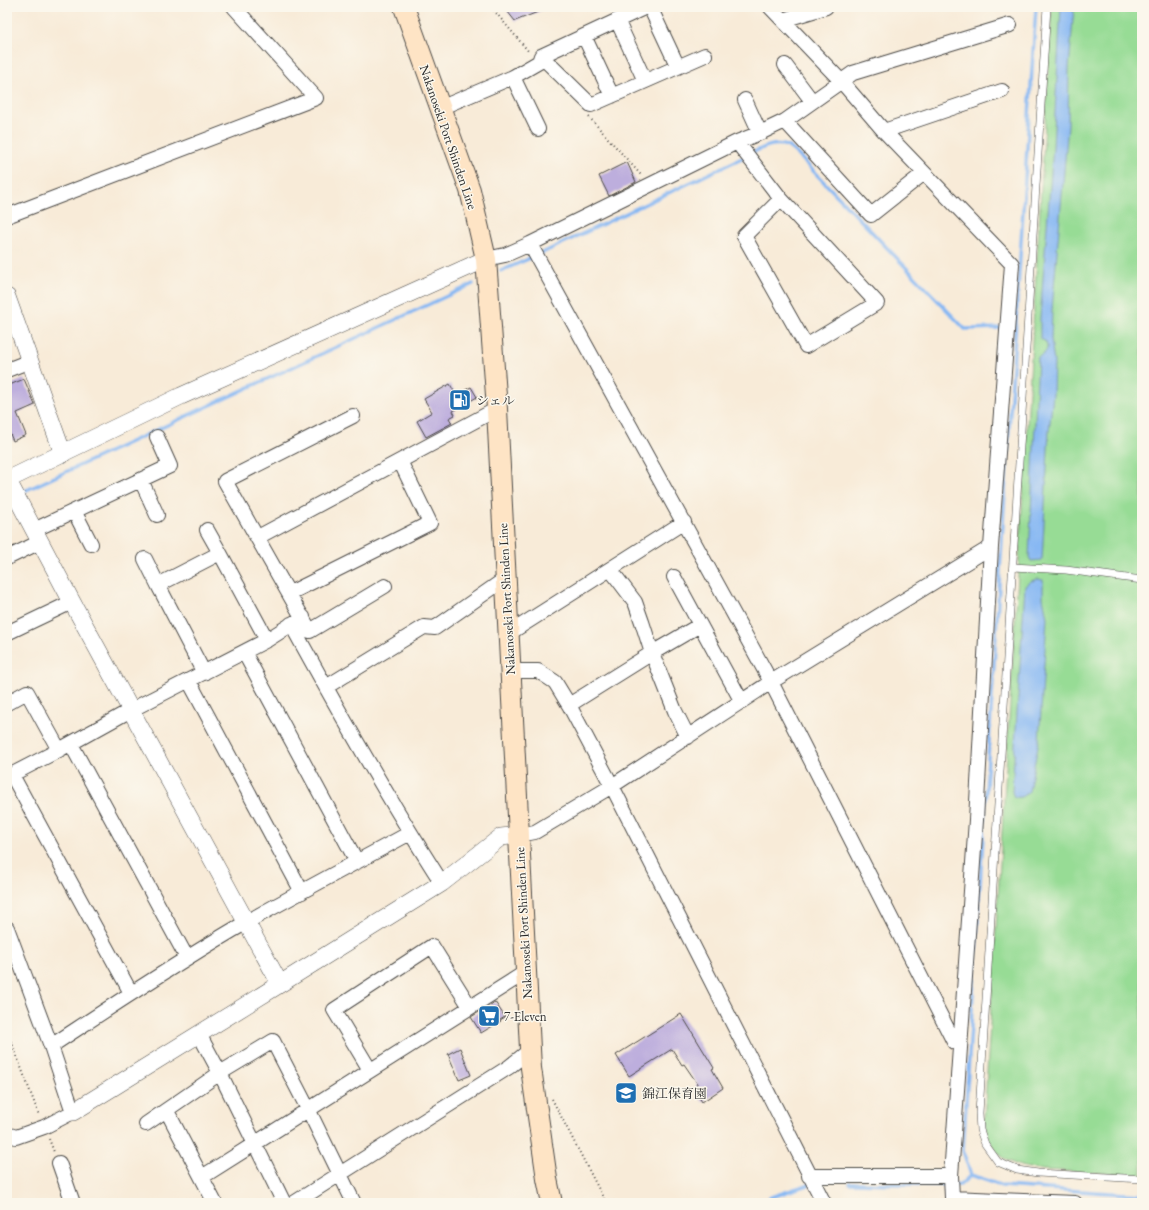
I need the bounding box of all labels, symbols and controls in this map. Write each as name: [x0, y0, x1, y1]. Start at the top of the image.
street label: Nakanoseki Port Shinden Line: [416, 63, 481, 212]
fuel station icon: シェル: [447, 387, 473, 413]
place label: シェル: [476, 392, 515, 409]
street label: Nakanoseki Port Shinden Line: [494, 523, 519, 675]
street label: Nakanoseki Port Shinden Line: [511, 847, 536, 999]
supermarket icon: 7-Eleven: [476, 1003, 502, 1029]
place label: 7-Eleven: [504, 1008, 547, 1025]
school or university icon: 錦江保育園: [613, 1080, 639, 1106]
place label: 錦江保育園: [642, 1085, 707, 1102]

